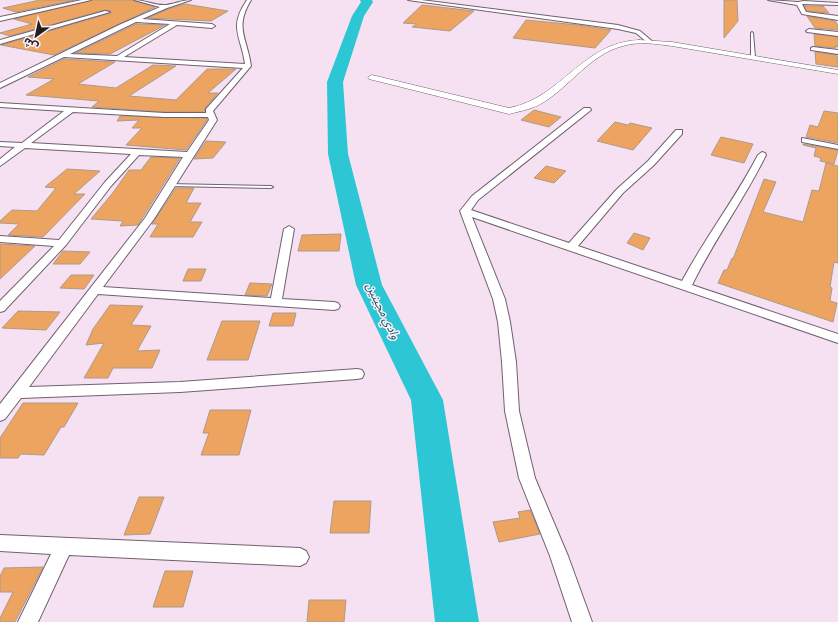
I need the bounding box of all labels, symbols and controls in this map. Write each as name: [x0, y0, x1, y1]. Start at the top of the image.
north arrow: [16, 16, 56, 56]
text: ش: [20, 34, 41, 54]
water label: وادي مجينين: [361, 280, 404, 343]

